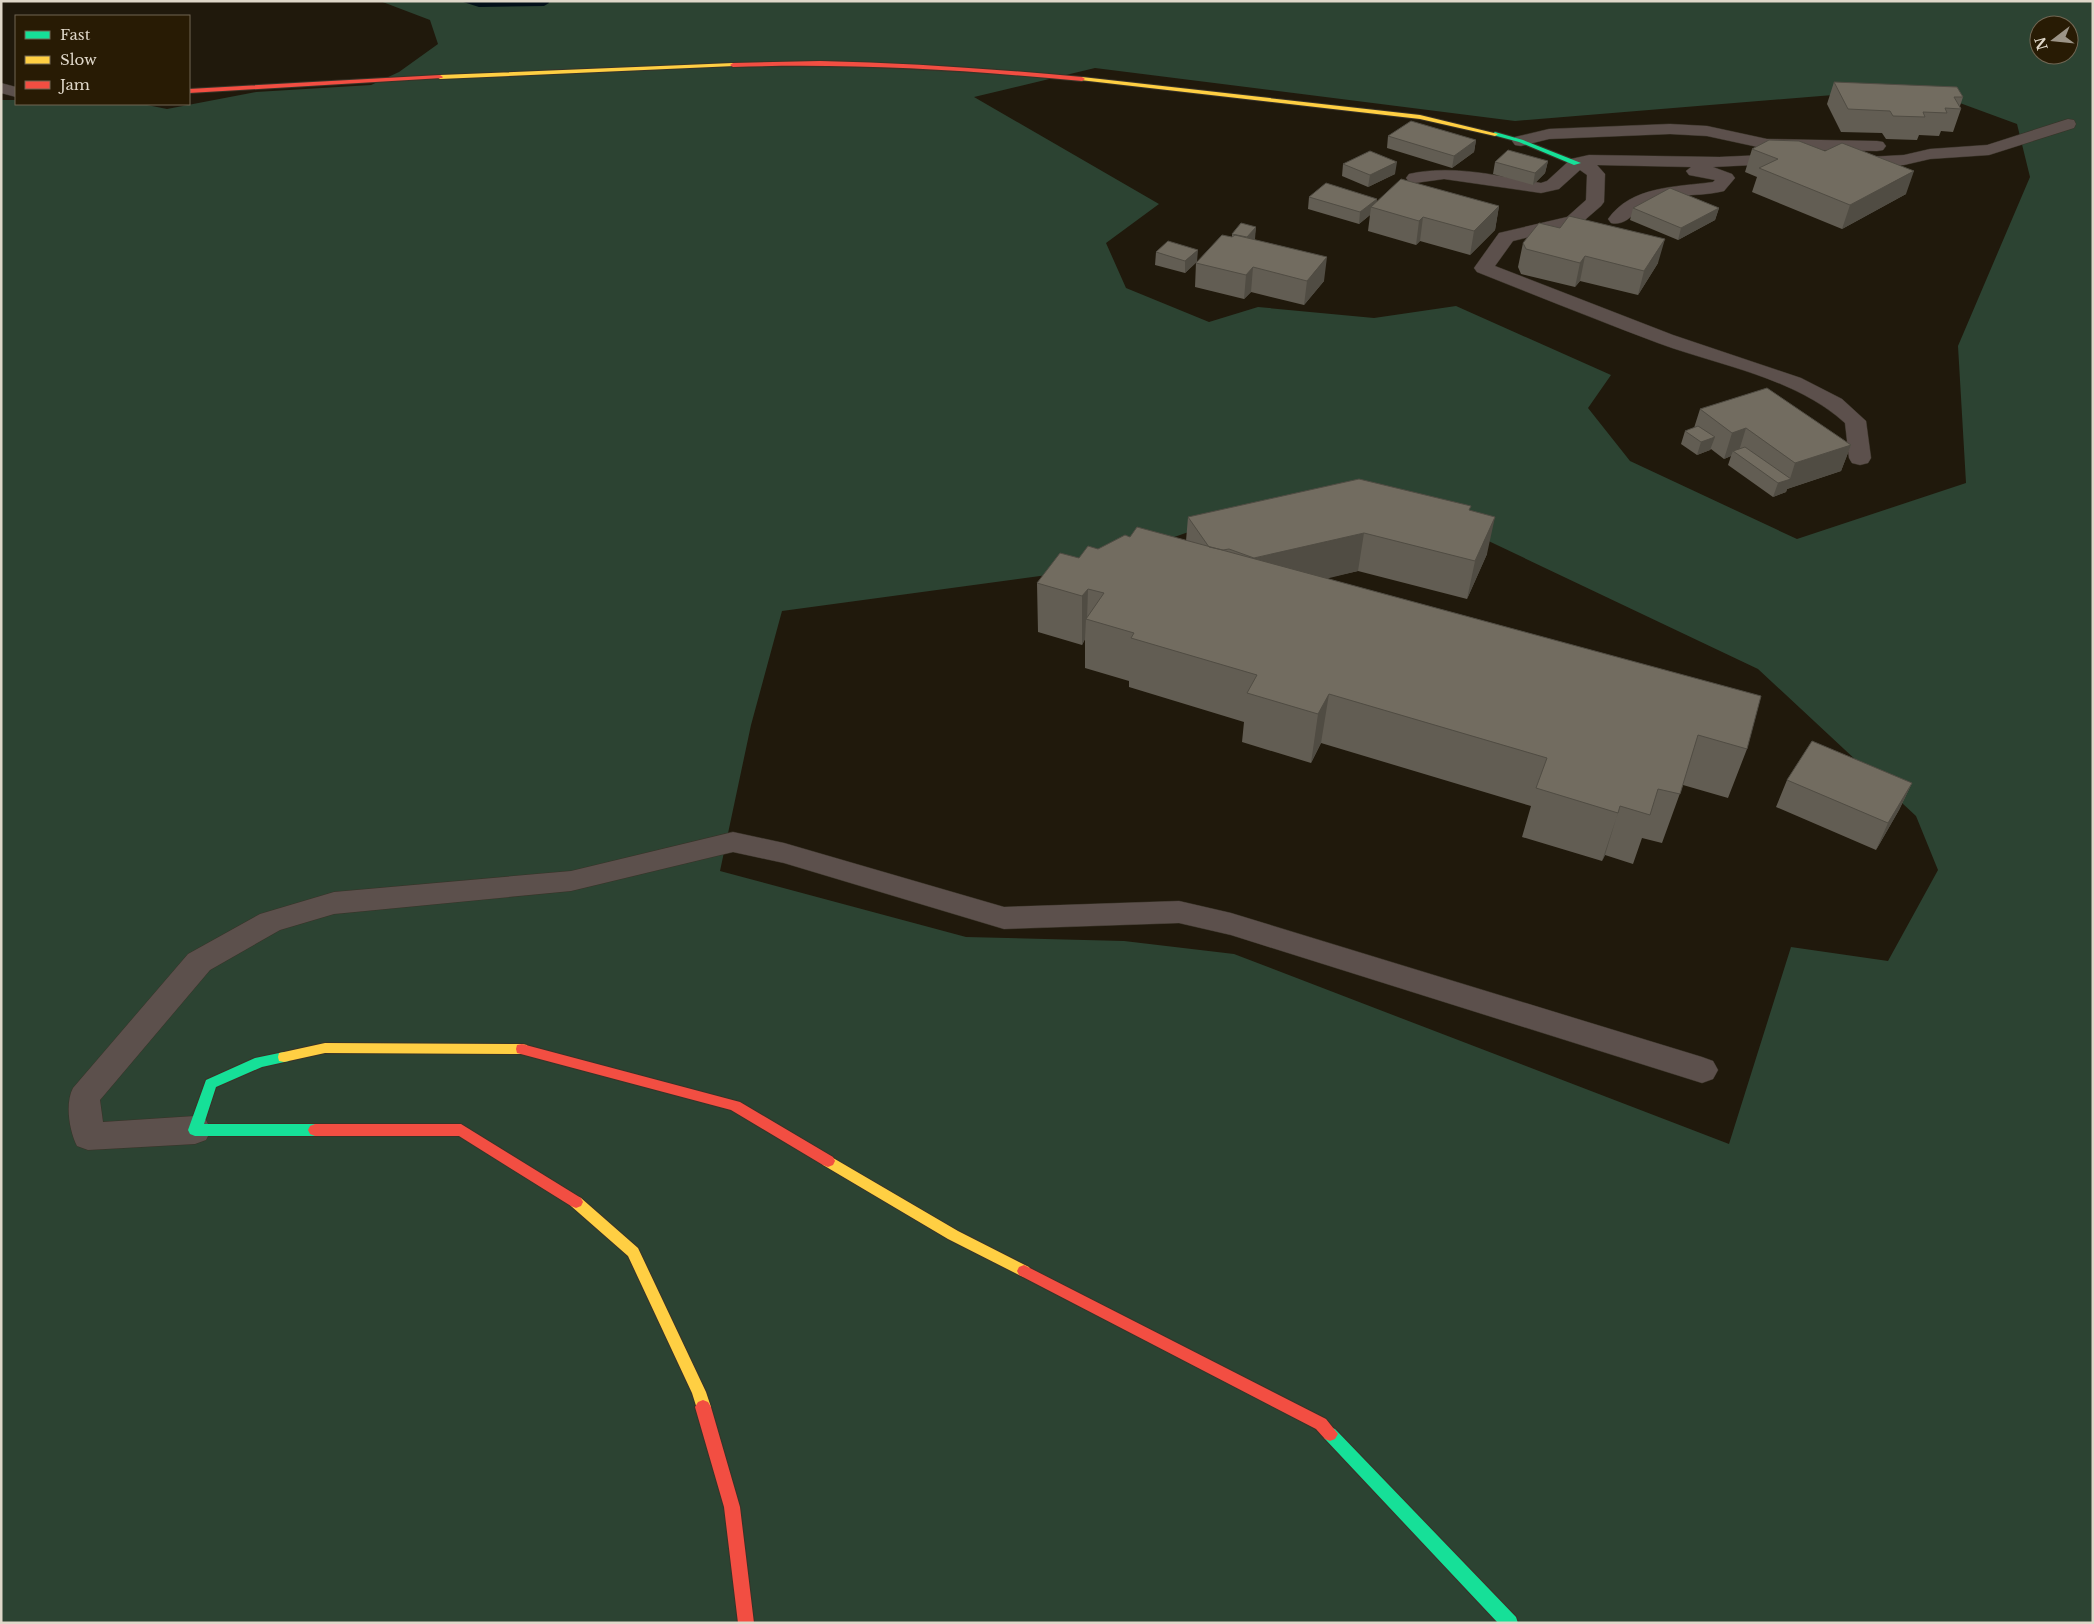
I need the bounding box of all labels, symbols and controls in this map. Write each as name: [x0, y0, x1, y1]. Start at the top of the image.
legend: [15, 15, 190, 105]
north arrow: [2029, 15, 2079, 65]
text: Fast: [60, 25, 91, 44]
text: N: [2031, 35, 2052, 52]
text: Slow: [60, 50, 97, 69]
text: Jam: [58, 75, 90, 94]

